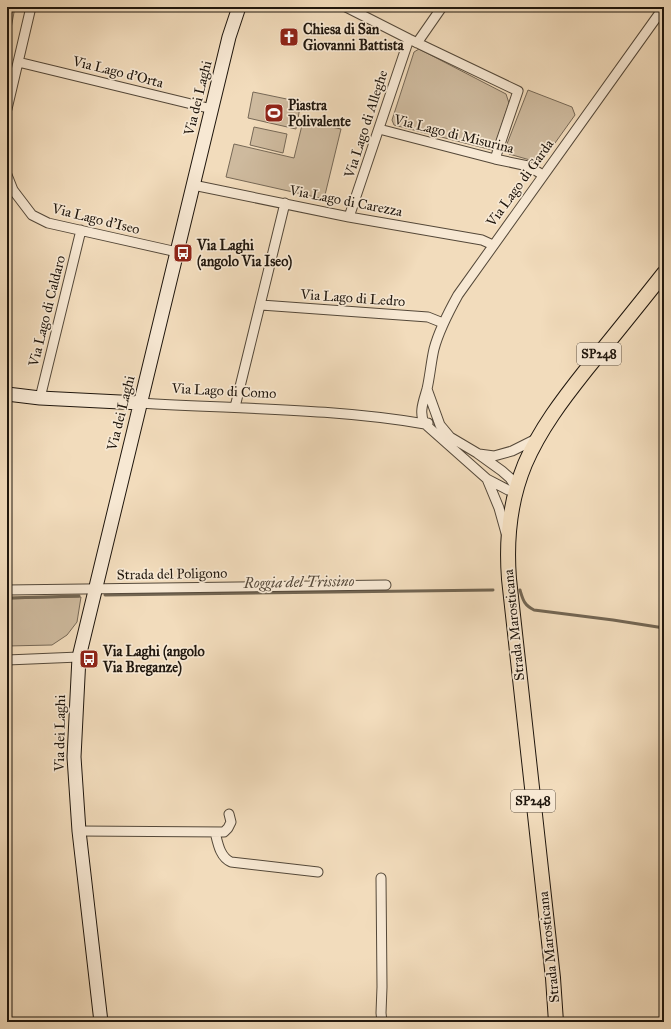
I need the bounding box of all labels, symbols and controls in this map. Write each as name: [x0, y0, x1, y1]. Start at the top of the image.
place label: Chiesa di San Giovanni Battista: [303, 21, 405, 54]
church icon: Chiesa di San Giovanni Battista: [278, 26, 300, 48]
street label: Via Lago d'Orta: [70, 52, 165, 91]
street label: Via dei Laghi: [180, 59, 216, 138]
street label: Via Lago di Alleghe: [340, 68, 391, 181]
place label: Piastra Polivalente: [288, 97, 351, 130]
sports icon: Piastra Polivalente: [263, 102, 285, 124]
street label: Via Lago di Misurina: [391, 111, 516, 157]
street label: Via Lago di Garda: [482, 136, 557, 231]
street label: Via Lago di Carezza: [287, 182, 404, 220]
street label: Via Lago d'Iseo: [49, 200, 142, 238]
place label: Via Laghi (angolo Via Iseo): [196, 237, 292, 271]
bus stop icon: Via Laghi (angolo Via Iseo): [172, 242, 194, 264]
street label: Via Lago di Caldaro: [25, 254, 69, 369]
street label: Via Lago di Ledro: [299, 286, 406, 310]
road number: SP248: [577, 343, 621, 365]
street label: Via dei Laghi: [103, 374, 139, 453]
street label: Via Lago di Como: [170, 380, 277, 402]
street label: Strada del Poligono: [117, 565, 227, 583]
street label: Strada Marosticana: [500, 568, 528, 682]
water label: Roggia del Trissino: [243, 572, 355, 592]
place label: Via Laghi (angolo Via Breganze): [102, 643, 205, 677]
bus stop icon: Via Laghi (angolo Via Breganze): [78, 648, 100, 670]
street label: Via dei Laghi: [51, 694, 69, 772]
road number: SP248: [511, 790, 555, 812]
street label: Strada Marosticana: [535, 890, 563, 1004]

